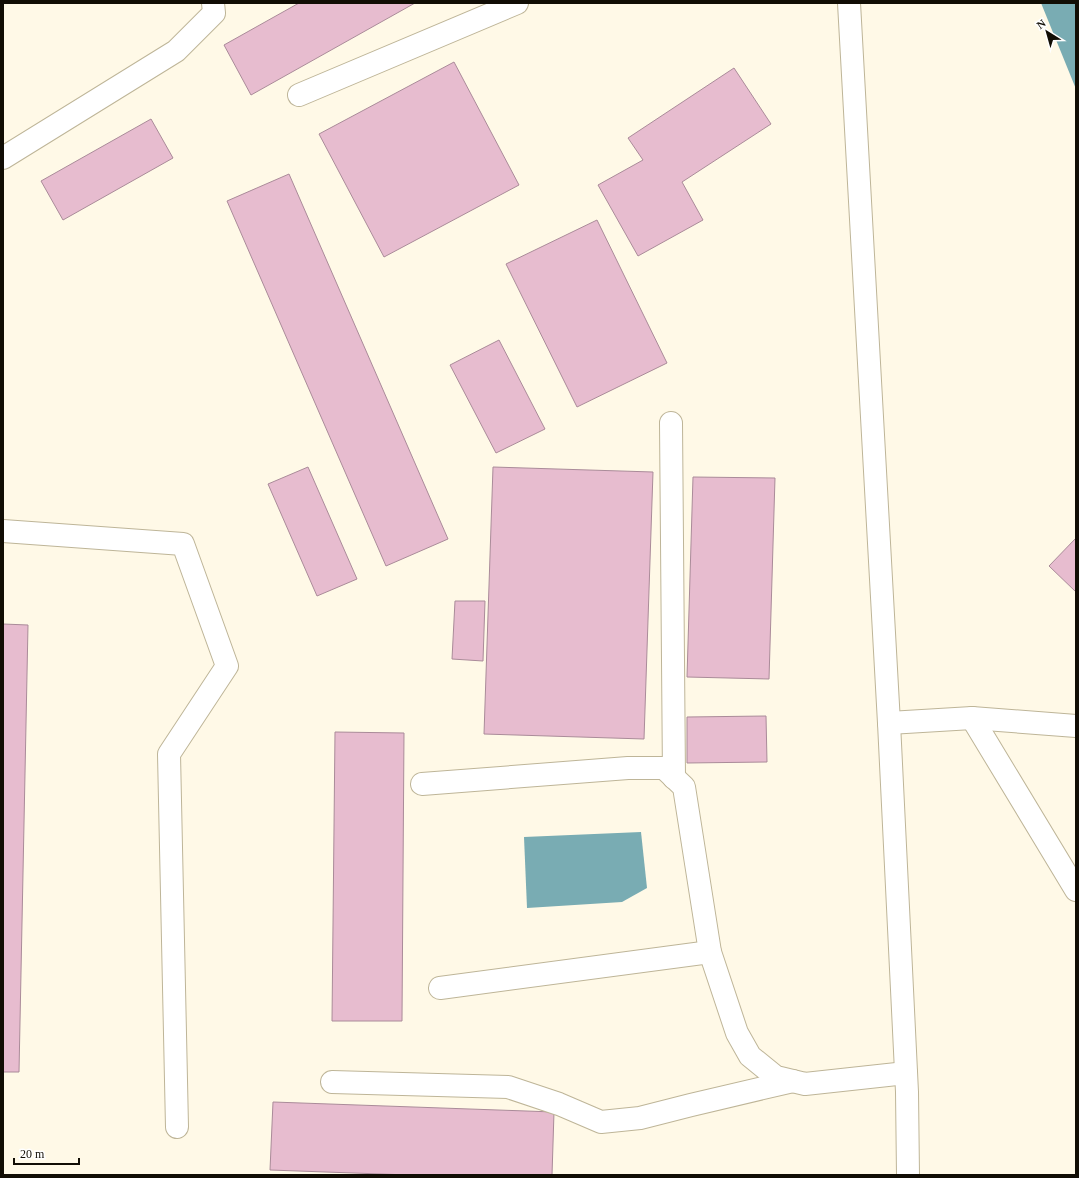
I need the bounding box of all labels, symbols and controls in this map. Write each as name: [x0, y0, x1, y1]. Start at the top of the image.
north arrow: [1027, 12, 1067, 52]
text: N: [1034, 17, 1048, 31]
scale bar: [14, 1140, 79, 1166]
text: 20 m: [20, 1147, 45, 1161]

